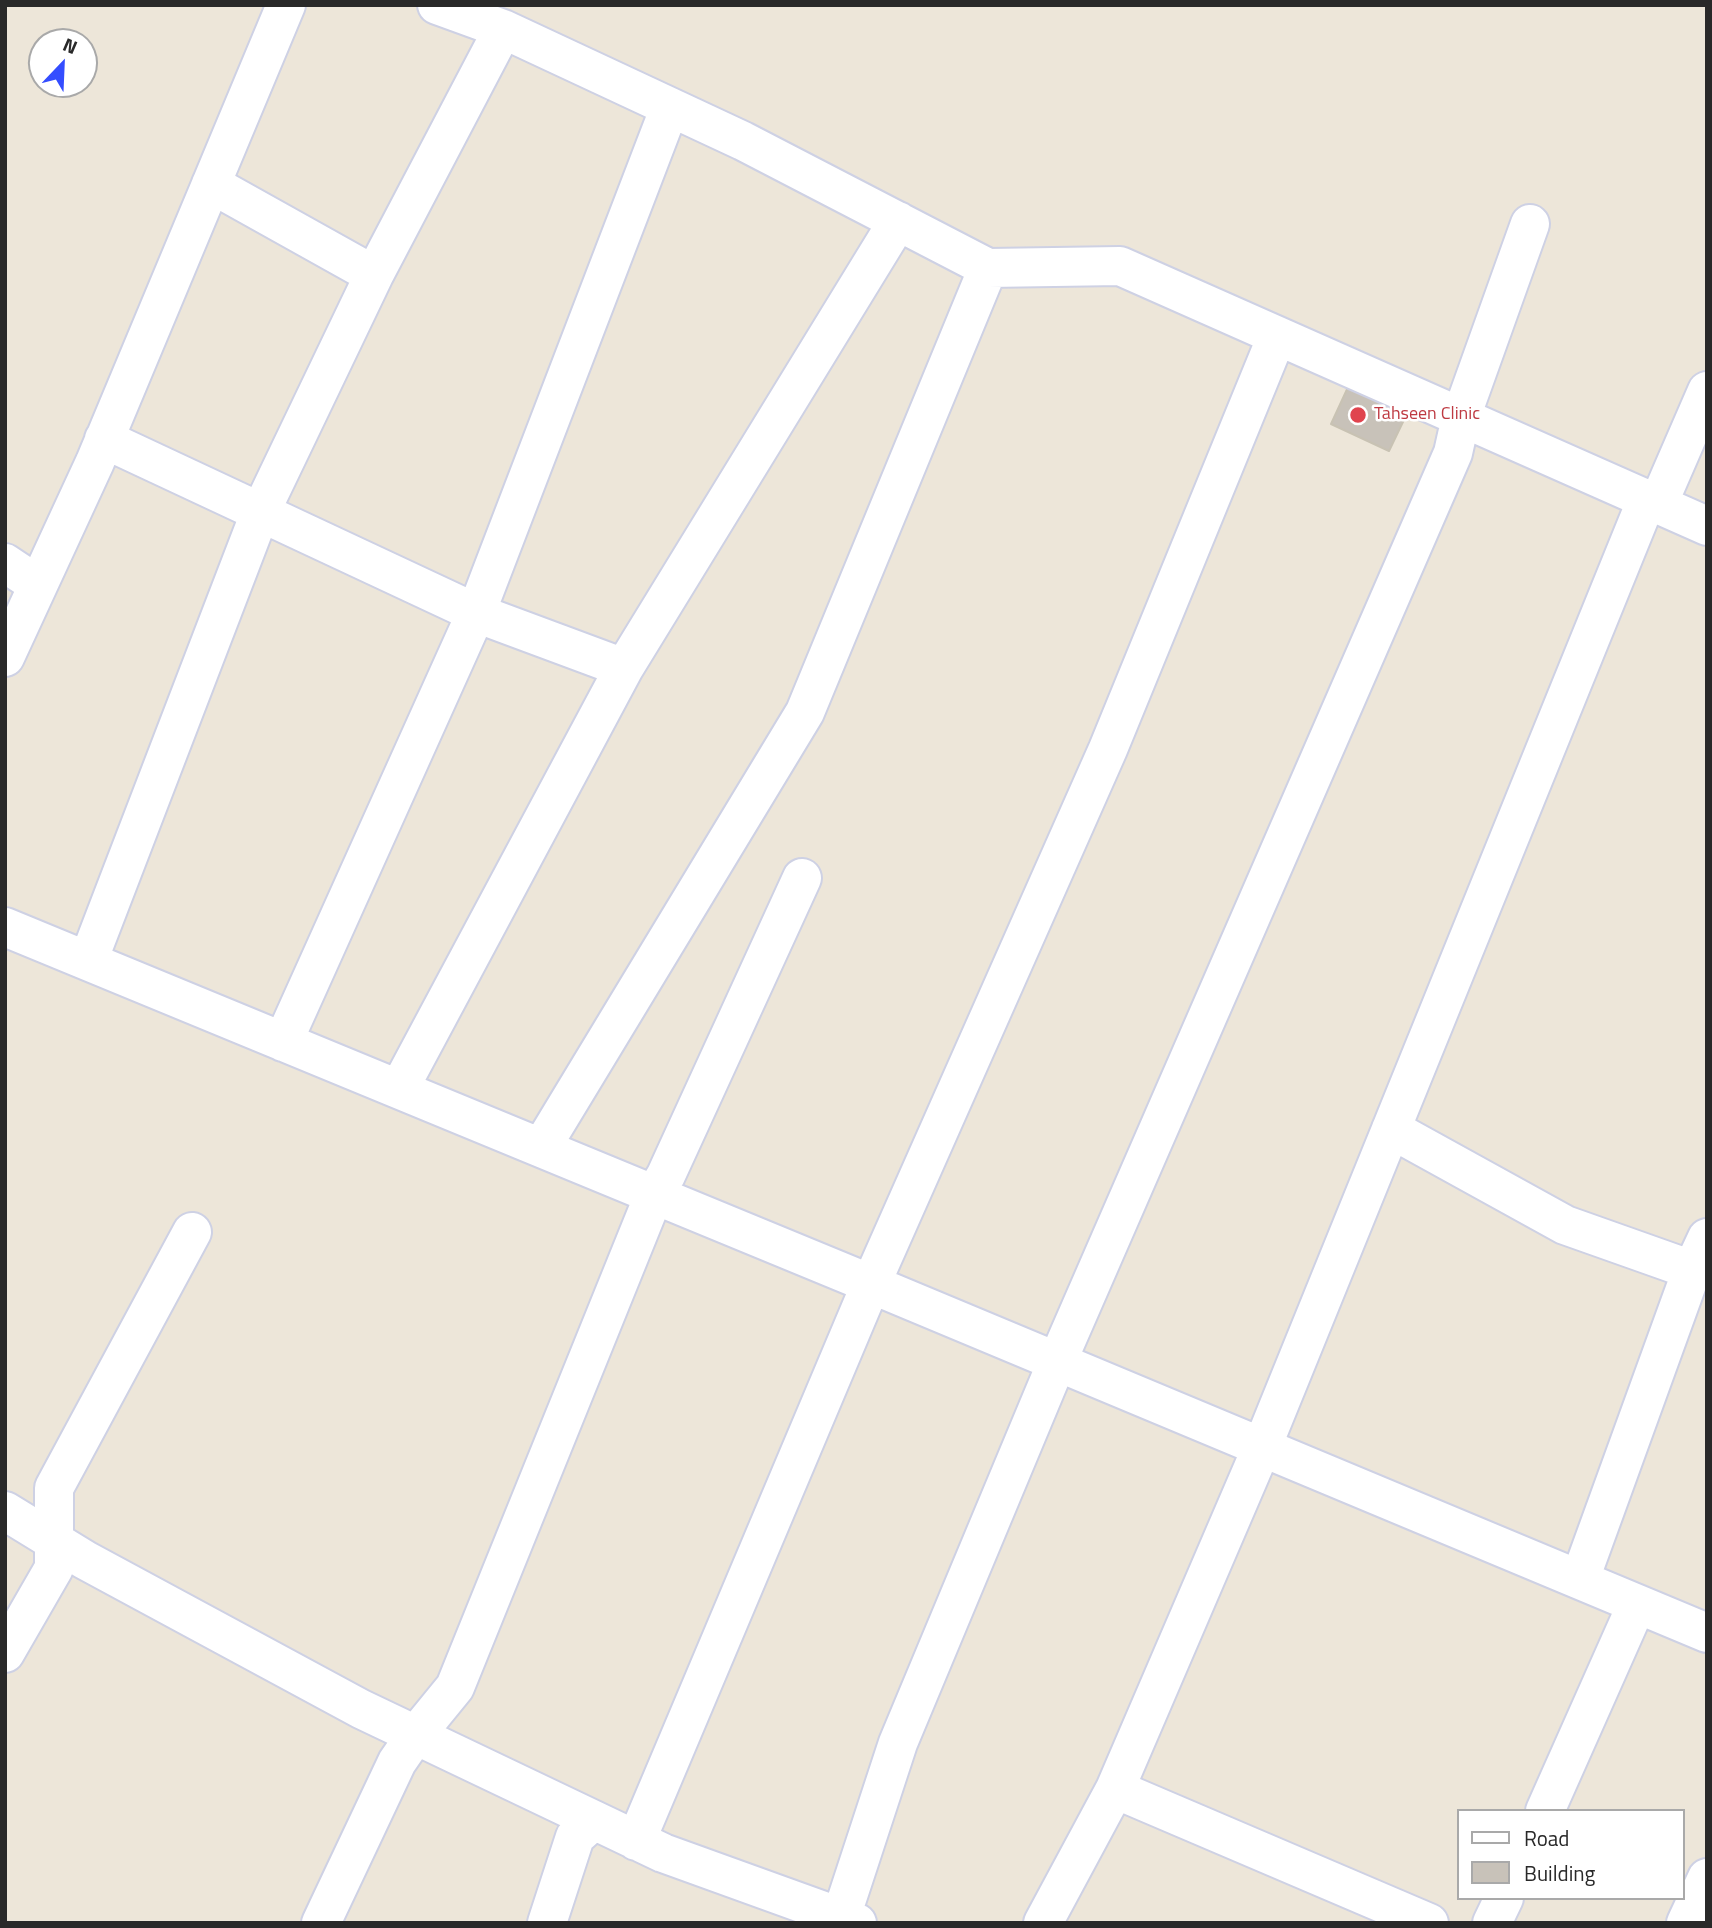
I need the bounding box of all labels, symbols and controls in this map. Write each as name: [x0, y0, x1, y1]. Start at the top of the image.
north arrow: [28, 28, 98, 98]
text: N: [59, 29, 82, 61]
place label: Tahseen Clinic: [1374, 404, 1480, 426]
marker: Tahseen Clinic: [1348, 405, 1368, 425]
legend: [1456, 1809, 1684, 1900]
text: Road: [1524, 1822, 1569, 1854]
text: Building: [1524, 1857, 1595, 1889]

